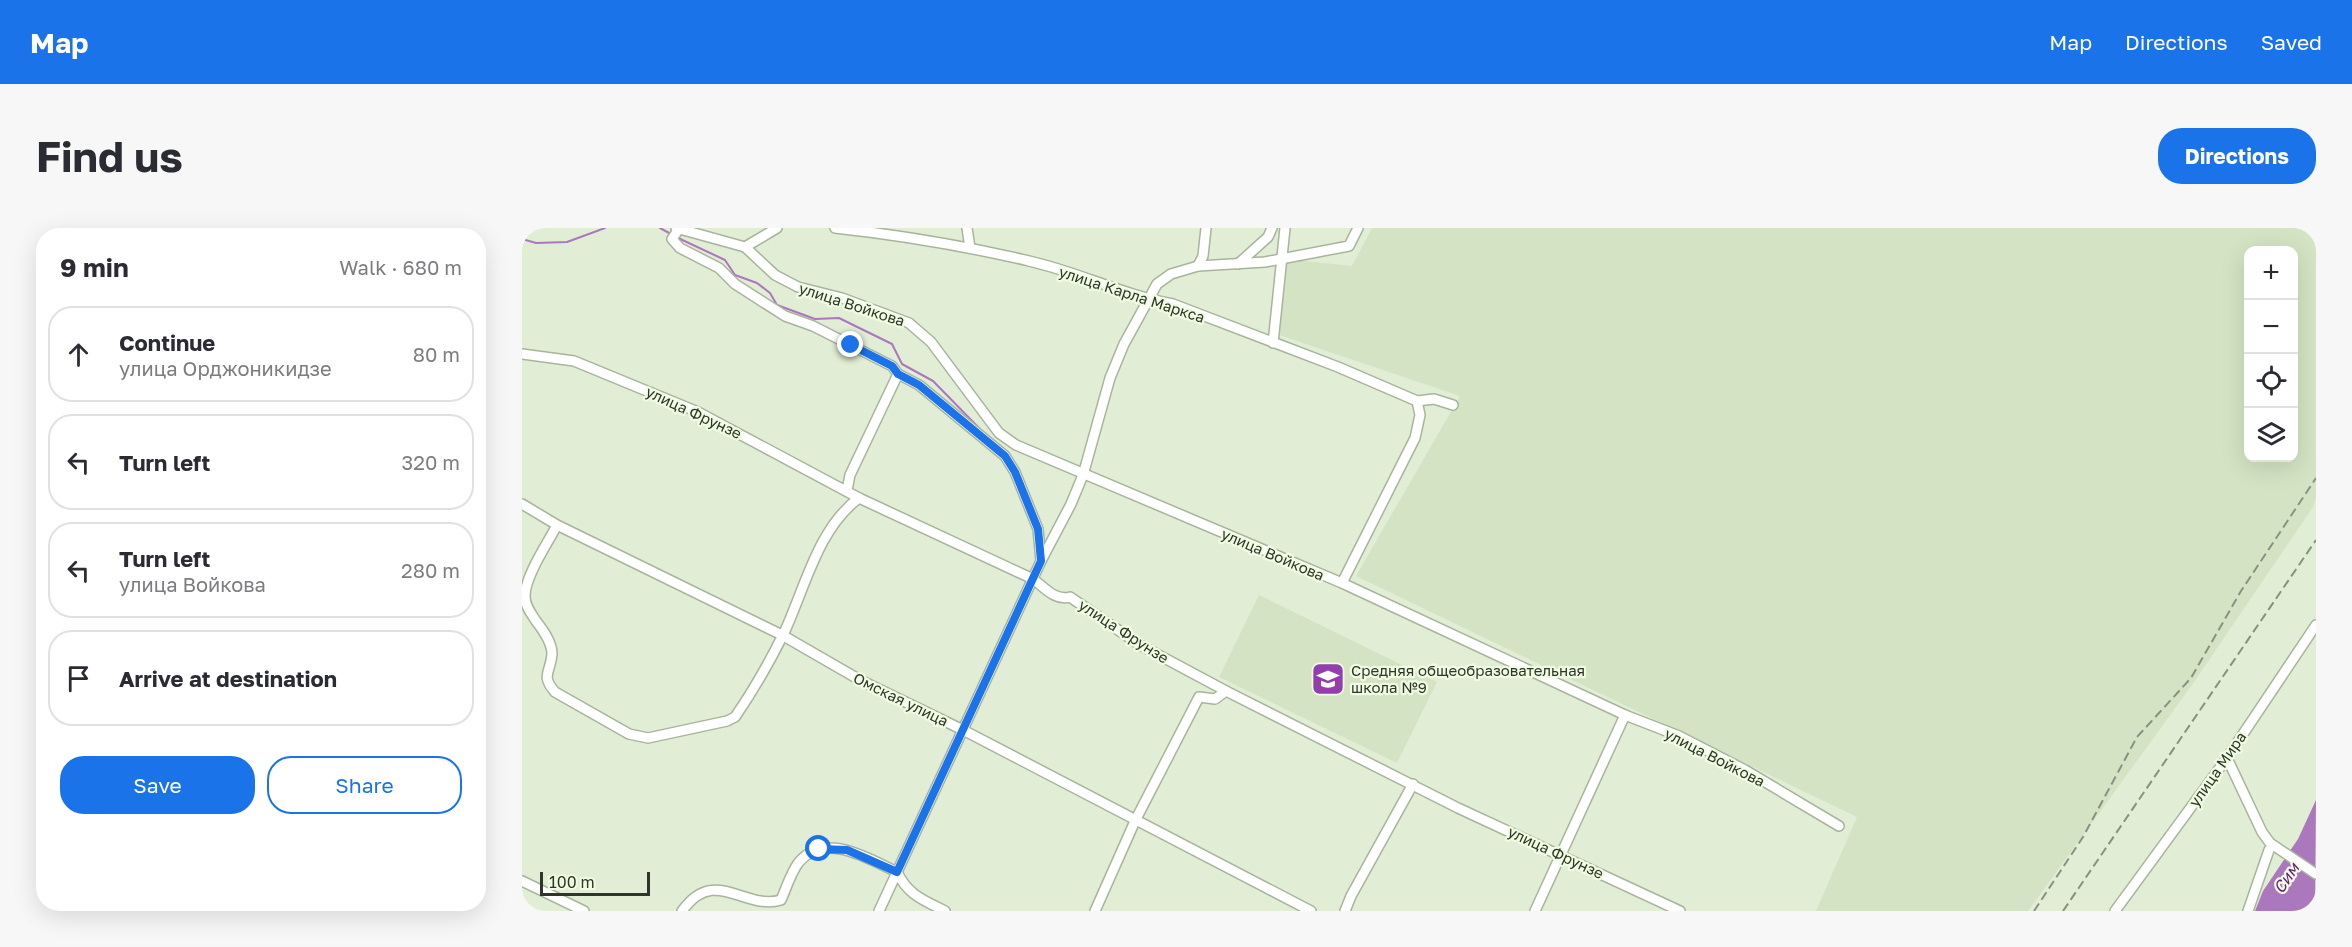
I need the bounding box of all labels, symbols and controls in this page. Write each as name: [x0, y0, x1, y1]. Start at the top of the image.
text: Map: [30, 26, 88, 59]
text: Map: [2049, 29, 2092, 55]
text: Directions: [2125, 29, 2228, 55]
text: Saved: [2261, 29, 2322, 55]
button: Directions: [2158, 128, 2316, 184]
text: Find us: [36, 131, 183, 181]
map controls: [2244, 246, 2298, 462]
button: +: [2244, 246, 2298, 300]
text: 9 min: [60, 252, 129, 283]
text: Walk · 680 m: [339, 255, 462, 279]
street label: улица Карла Маркса: [1057, 262, 1207, 326]
street label: улица Войкова: [797, 278, 907, 330]
button: −: [2244, 300, 2298, 354]
text: Continue: [119, 329, 215, 356]
route end: [837, 331, 863, 357]
icon: ahead: [62, 338, 95, 371]
text: 80 m: [413, 342, 460, 366]
button: locate: [2244, 354, 2298, 408]
text: улица Орджоникидзе: [119, 356, 332, 380]
street label: улица Фрунзе: [643, 382, 745, 442]
button: layers: [2244, 408, 2298, 462]
icon: left: [62, 446, 95, 479]
text: Turn left: [119, 449, 210, 476]
text: 320 m: [402, 450, 460, 474]
street label: улица Войкова: [1219, 524, 1327, 584]
text: Turn left: [119, 545, 210, 572]
icon: left: [62, 554, 95, 587]
text: 280 m: [401, 558, 460, 582]
text: улица Войкова: [119, 572, 266, 596]
street label: улица Фрунзе: [1076, 595, 1173, 667]
school or university icon: Средняя общеобразовательная школа №9: [1310, 661, 1346, 697]
place label: Средняя общеобразовательная школа №9: [1351, 661, 1585, 696]
icon: arrive: [62, 662, 95, 695]
text: Arrive at destination: [119, 665, 337, 692]
street label: Омская улица: [851, 668, 951, 730]
street label: улица Войкова: [1662, 724, 1768, 790]
street label: улица Мира: [2185, 728, 2249, 810]
button: Save: [60, 756, 255, 814]
button: Share: [267, 756, 462, 814]
street label: улица Фрунзе: [1505, 822, 1607, 882]
route start: [805, 835, 831, 861]
water label: Сим: [2269, 858, 2304, 897]
scale bar: [540, 869, 650, 896]
text: 100 m: [549, 872, 595, 892]

